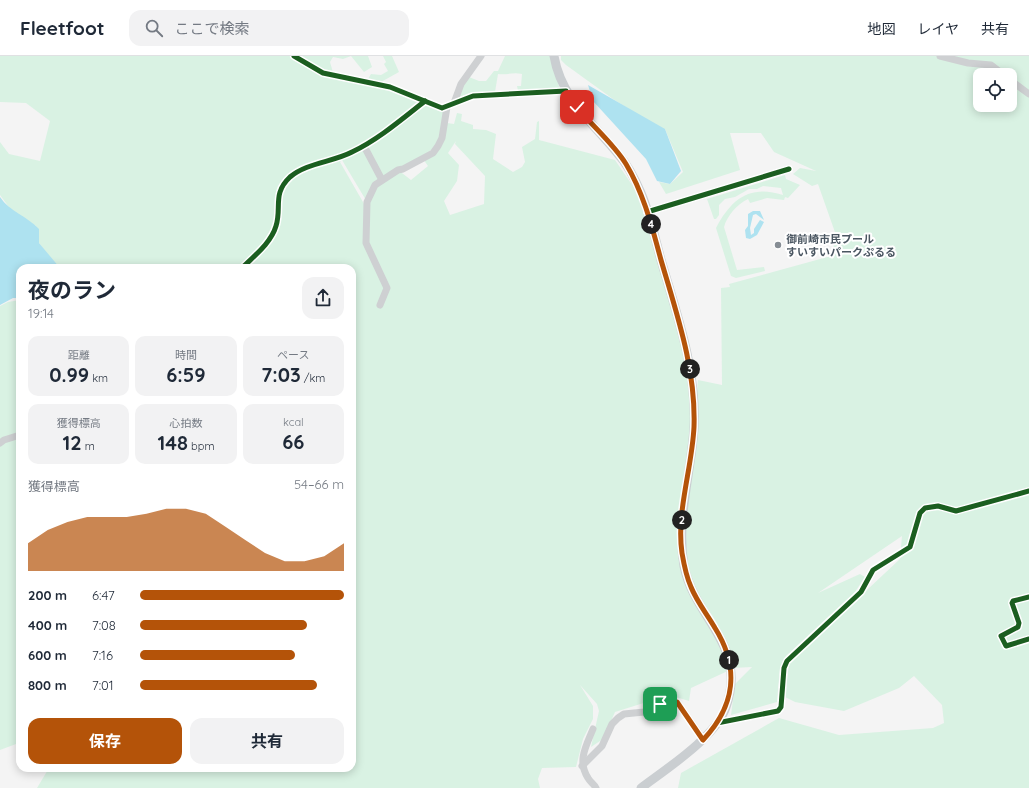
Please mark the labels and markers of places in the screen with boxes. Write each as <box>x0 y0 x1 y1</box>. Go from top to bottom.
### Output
pin <box>560 90 594 124</box>
pin: 4 <box>641 214 661 234</box>
place label: 御前崎市民プール すいすいパークぷるる <box>786 232 896 259</box>
marker: 御前崎市民プール すいすいパークぷるる <box>773 240 783 250</box>
pin: 3 <box>680 359 700 379</box>
pin: 2 <box>672 510 692 530</box>
pin: 1 <box>719 650 739 670</box>
pin <box>643 687 677 721</box>

